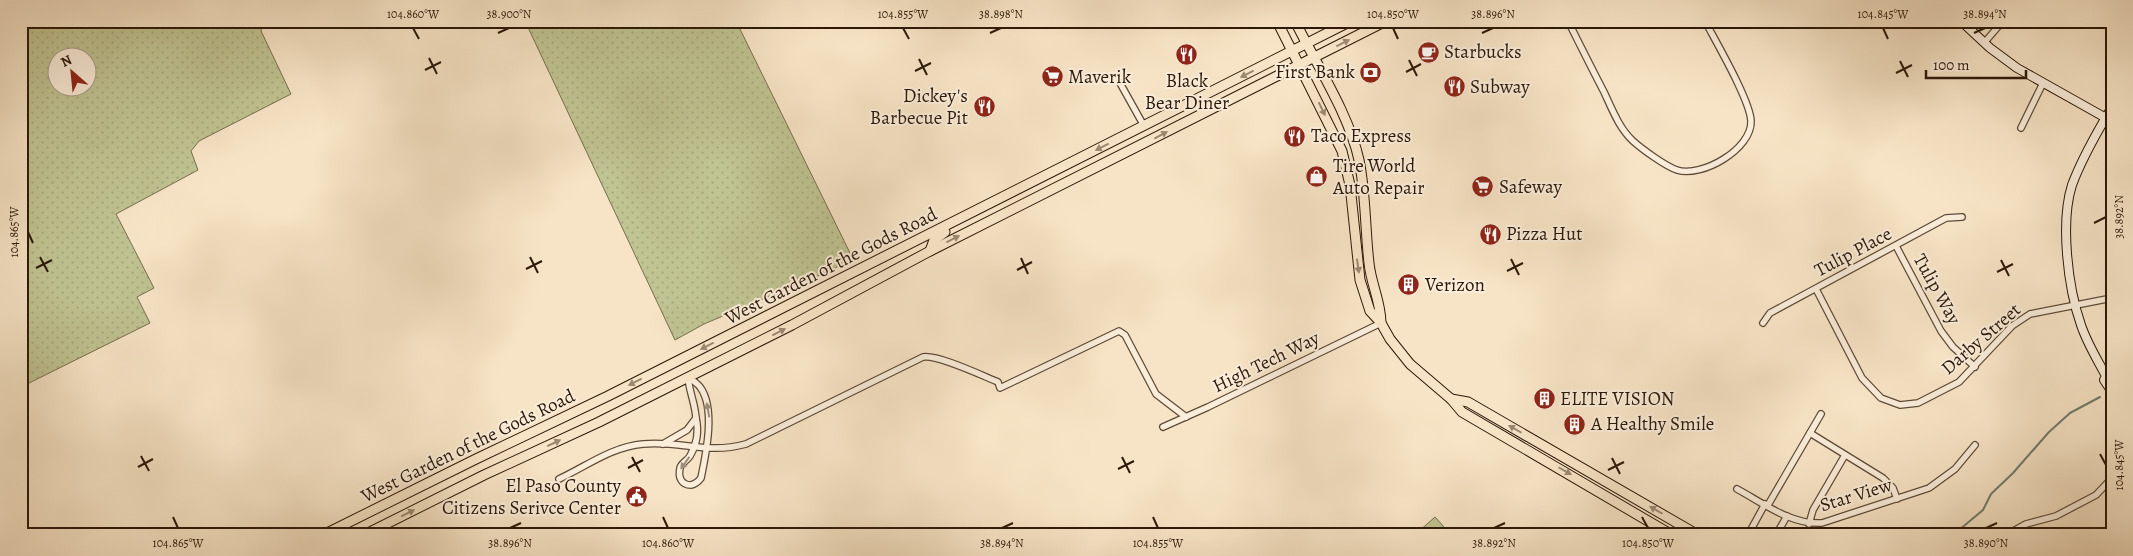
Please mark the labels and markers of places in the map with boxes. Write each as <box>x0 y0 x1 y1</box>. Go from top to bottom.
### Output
place label: Starbucks <box>1444 39 1522 65</box>
cafe icon: Starbucks <box>1416 40 1440 64</box>
restaurant icon: Black Bear Diner <box>1175 43 1199 67</box>
place label: First Bank <box>1275 59 1356 85</box>
bank icon: First Bank <box>1359 60 1383 84</box>
place label: Maverik <box>1068 64 1132 90</box>
supermarket icon: Maverik <box>1040 65 1064 89</box>
place label: Black Bear Diner <box>1145 68 1229 116</box>
place label: Subway <box>1470 74 1530 100</box>
restaurant icon: Subway <box>1442 75 1466 99</box>
place label: Dickey's Barbecue Pit <box>870 83 968 131</box>
restaurant icon: Dickey's Barbecue Pit <box>972 95 996 119</box>
place label: Taco Express <box>1311 123 1411 149</box>
restaurant icon: Taco Express <box>1283 124 1307 148</box>
place label: Tire World Auto Repair <box>1332 153 1425 201</box>
shop icon: Tire World Auto Repair <box>1305 165 1329 189</box>
place label: Safeway <box>1499 174 1563 200</box>
supermarket icon: Safeway <box>1471 175 1495 199</box>
place label: Pizza Hut <box>1506 221 1583 247</box>
restaurant icon: Pizza Hut <box>1478 222 1502 246</box>
place label: Verizon <box>1424 272 1485 298</box>
building icon: Verizon <box>1397 273 1421 297</box>
place label: ELITE VISION <box>1560 386 1675 412</box>
building icon: ELITE VISION <box>1532 387 1556 411</box>
place label: A Healthy Smile <box>1590 411 1714 437</box>
building icon: A Healthy Smile <box>1563 412 1587 436</box>
place label: El Paso County Citizens Serivce Center <box>442 473 622 521</box>
public building icon: El Paso County Citizens Serivce Center <box>625 485 649 509</box>

